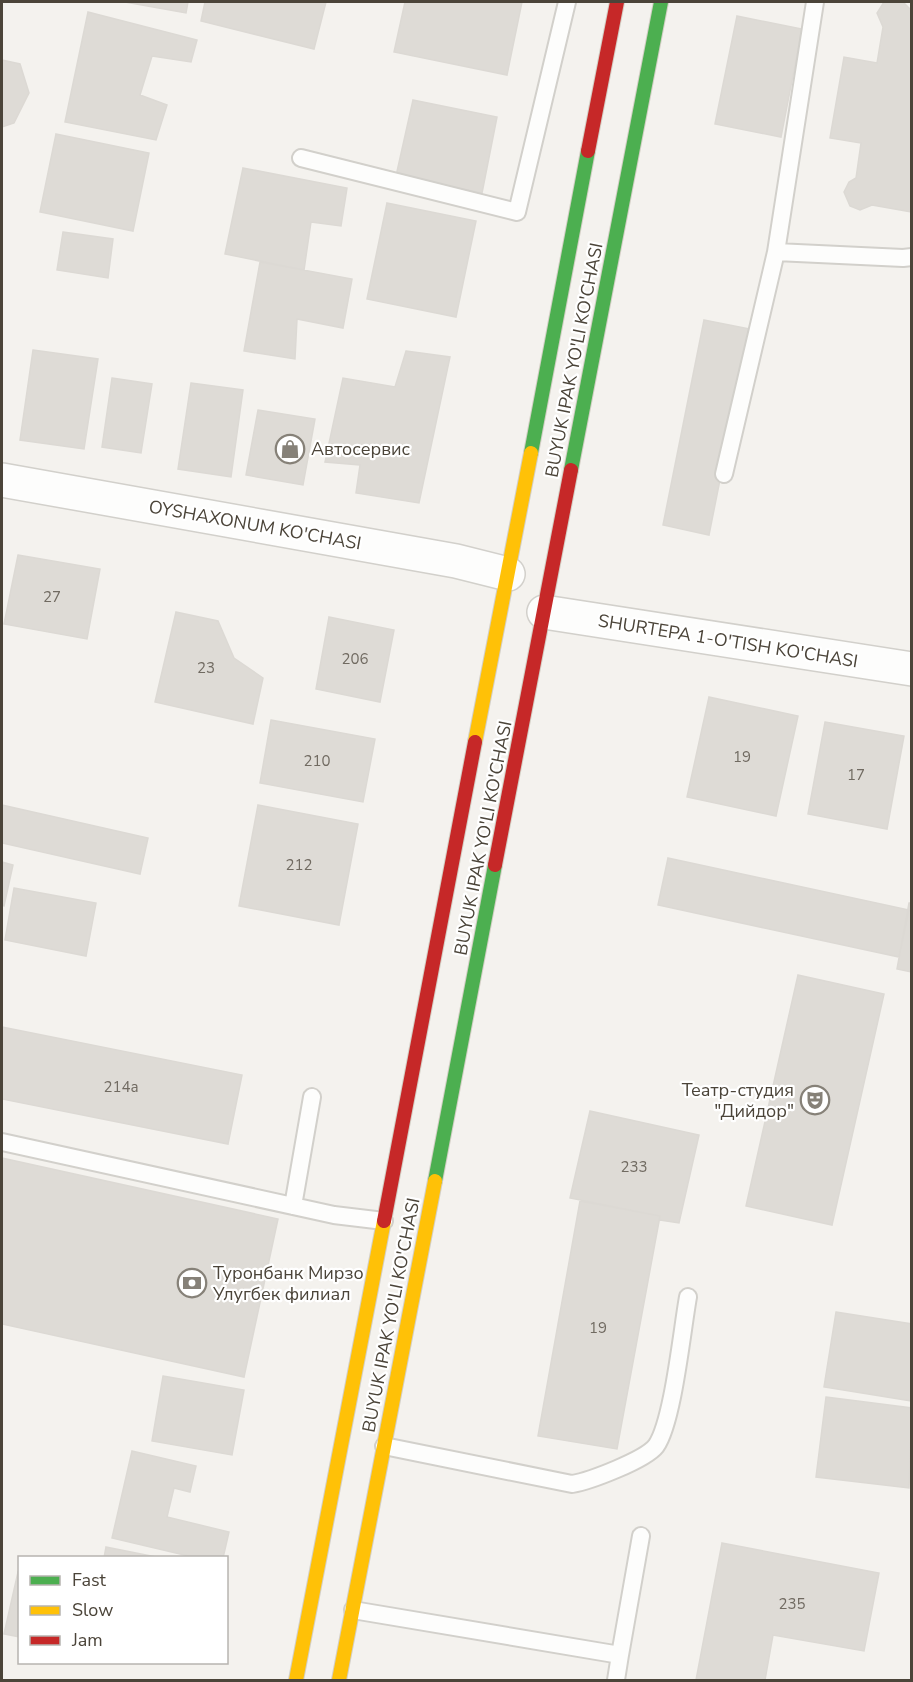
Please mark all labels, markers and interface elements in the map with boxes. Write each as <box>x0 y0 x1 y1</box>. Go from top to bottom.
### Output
street label: BUYUK IPAK YO'LI KO'CHASI <box>539 241 609 479</box>
shop icon: Автосервис <box>274 433 306 465</box>
place label: Автосервис <box>311 437 411 461</box>
street label: OYSHAXONUM KO'CHASI <box>147 494 363 556</box>
house number: 27 <box>43 587 61 607</box>
street label: SHURTEPA 1-O'TISH KO'CHASI <box>596 609 860 673</box>
house number: 206 <box>341 649 369 669</box>
house number: 23 <box>197 658 215 678</box>
street label: BUYUK IPAK YO'LI KO'CHASI <box>448 719 518 957</box>
house number: 19 <box>733 747 751 767</box>
house number: 210 <box>303 751 331 771</box>
house number: 17 <box>847 765 865 785</box>
house number: 212 <box>285 855 313 875</box>
house number: 214а <box>103 1077 139 1097</box>
place label: Театр-студия "Дийдор" <box>682 1078 794 1123</box>
theatre icon: Театр-студия "Дийдор" <box>799 1084 831 1116</box>
house number: 233 <box>620 1157 648 1177</box>
street label: BUYUK IPAK YO'LI KO'CHASI <box>356 1196 426 1434</box>
place label: Туронбанк Мирзо Улугбек филиал <box>212 1261 364 1306</box>
bank icon: Туронбанк Мирзо Улугбек филиал <box>176 1267 208 1299</box>
house number: 19 <box>589 1318 607 1338</box>
legend <box>18 1556 228 1664</box>
text: Fast <box>72 1568 107 1592</box>
house number: 235 <box>778 1594 806 1614</box>
text: Slow <box>72 1598 113 1622</box>
text: Jam <box>71 1628 103 1652</box>

